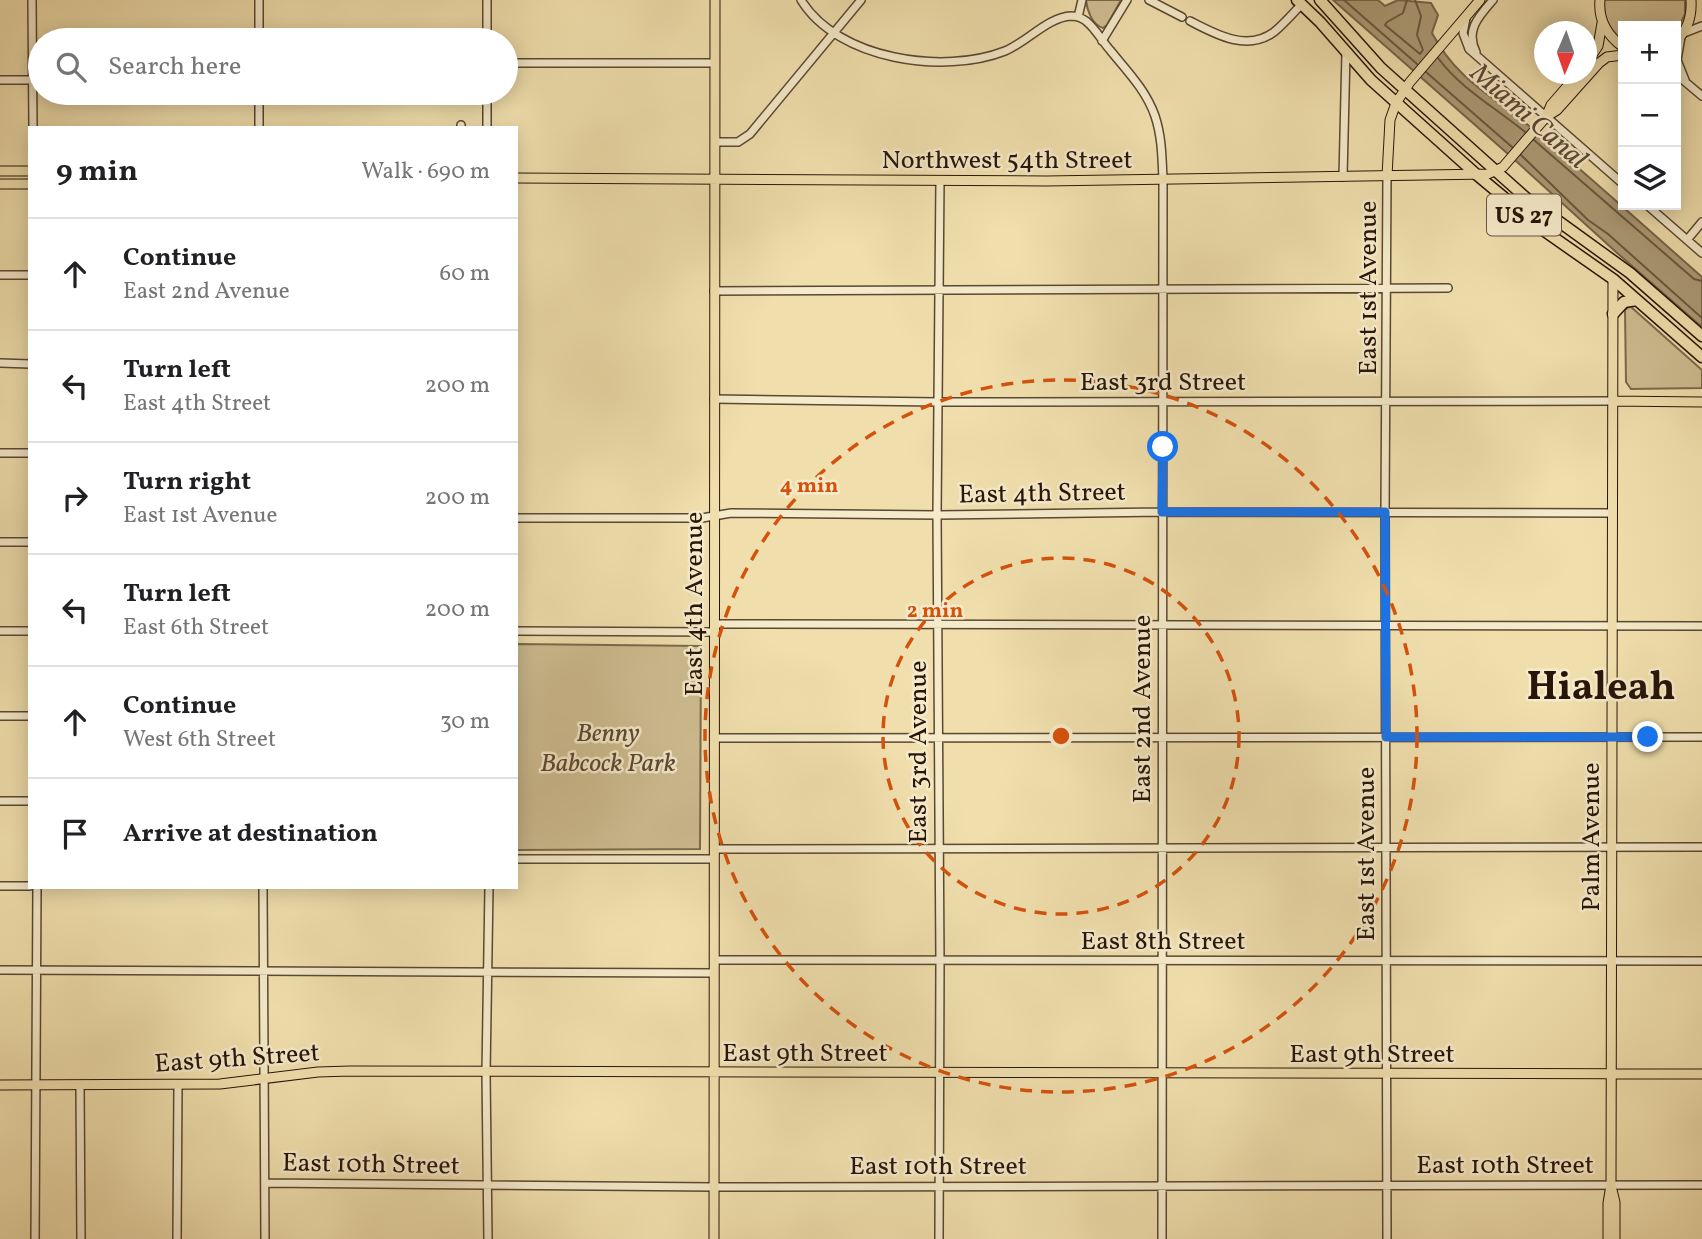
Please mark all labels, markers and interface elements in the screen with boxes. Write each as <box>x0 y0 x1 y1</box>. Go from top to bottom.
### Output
north arrow <box>1534 21 1597 84</box>
map controls <box>1618 21 1681 210</box>
button: + <box>1618 21 1681 84</box>
search box <box>28 28 518 105</box>
icon: search <box>52 48 90 86</box>
text: Search here <box>108 49 241 85</box>
water label: Miami Canal <box>1460 54 1596 179</box>
button: − <box>1618 84 1681 147</box>
street label: Northwest 54th Street <box>881 143 1133 179</box>
button: layers <box>1618 147 1681 210</box>
text: 9 min <box>56 151 138 193</box>
text: Walk · 690 m <box>361 156 490 188</box>
road number: US 27 <box>1487 195 1561 236</box>
street label: East 1st Avenue <box>1351 201 1387 375</box>
text: Continue <box>123 240 236 276</box>
icon: ahead <box>56 255 94 293</box>
text: 60 m <box>440 258 490 290</box>
text: East 2nd Avenue <box>123 276 290 308</box>
text: Turn left <box>123 352 231 388</box>
street label: East 3rd Street <box>1080 365 1246 401</box>
icon: left <box>56 367 94 405</box>
text: 200 m <box>425 370 490 402</box>
text: East 4th Street <box>123 388 271 420</box>
route start <box>1147 431 1178 462</box>
text: Turn right <box>123 464 251 500</box>
text: 4 min <box>780 472 838 501</box>
street label: East 4th Street <box>958 475 1126 513</box>
icon: right <box>56 479 94 517</box>
text: 200 m <box>425 482 490 514</box>
text: East 1st Avenue <box>123 500 277 532</box>
street label: East 4th Avenue <box>677 512 713 696</box>
text: Turn left <box>123 576 231 612</box>
icon: left <box>56 591 94 629</box>
text: 200 m <box>425 594 490 626</box>
text: 2 min <box>907 597 963 626</box>
text: East 6th Street <box>123 612 269 644</box>
street label: East 2nd Avenue <box>1125 615 1161 803</box>
street label: East 3rd Avenue <box>901 660 937 844</box>
district label: Hialeah <box>1526 661 1676 717</box>
text: Continue <box>123 688 236 724</box>
icon: ahead <box>56 703 94 741</box>
text: 30 m <box>440 706 490 738</box>
park label: Benny Babcock Park <box>540 716 676 782</box>
route end <box>1632 721 1663 752</box>
text: West 6th Street <box>123 724 276 756</box>
centre of rings <box>1049 724 1073 748</box>
street label: Palm Avenue <box>1574 762 1610 912</box>
street label: East 1st Avenue <box>1349 767 1385 941</box>
icon: arrive <box>56 815 94 853</box>
text: Arrive at destination <box>123 816 378 852</box>
street label: East 8th Street <box>1080 924 1246 960</box>
street label: East 9th Street <box>153 1035 321 1083</box>
street label: East 9th Street <box>722 1036 888 1072</box>
street label: East 9th Street <box>1289 1037 1455 1073</box>
street label: East 10th Street <box>282 1145 460 1185</box>
street label: East 10th Street <box>1416 1148 1594 1184</box>
street label: East 10th Street <box>849 1149 1027 1185</box>

